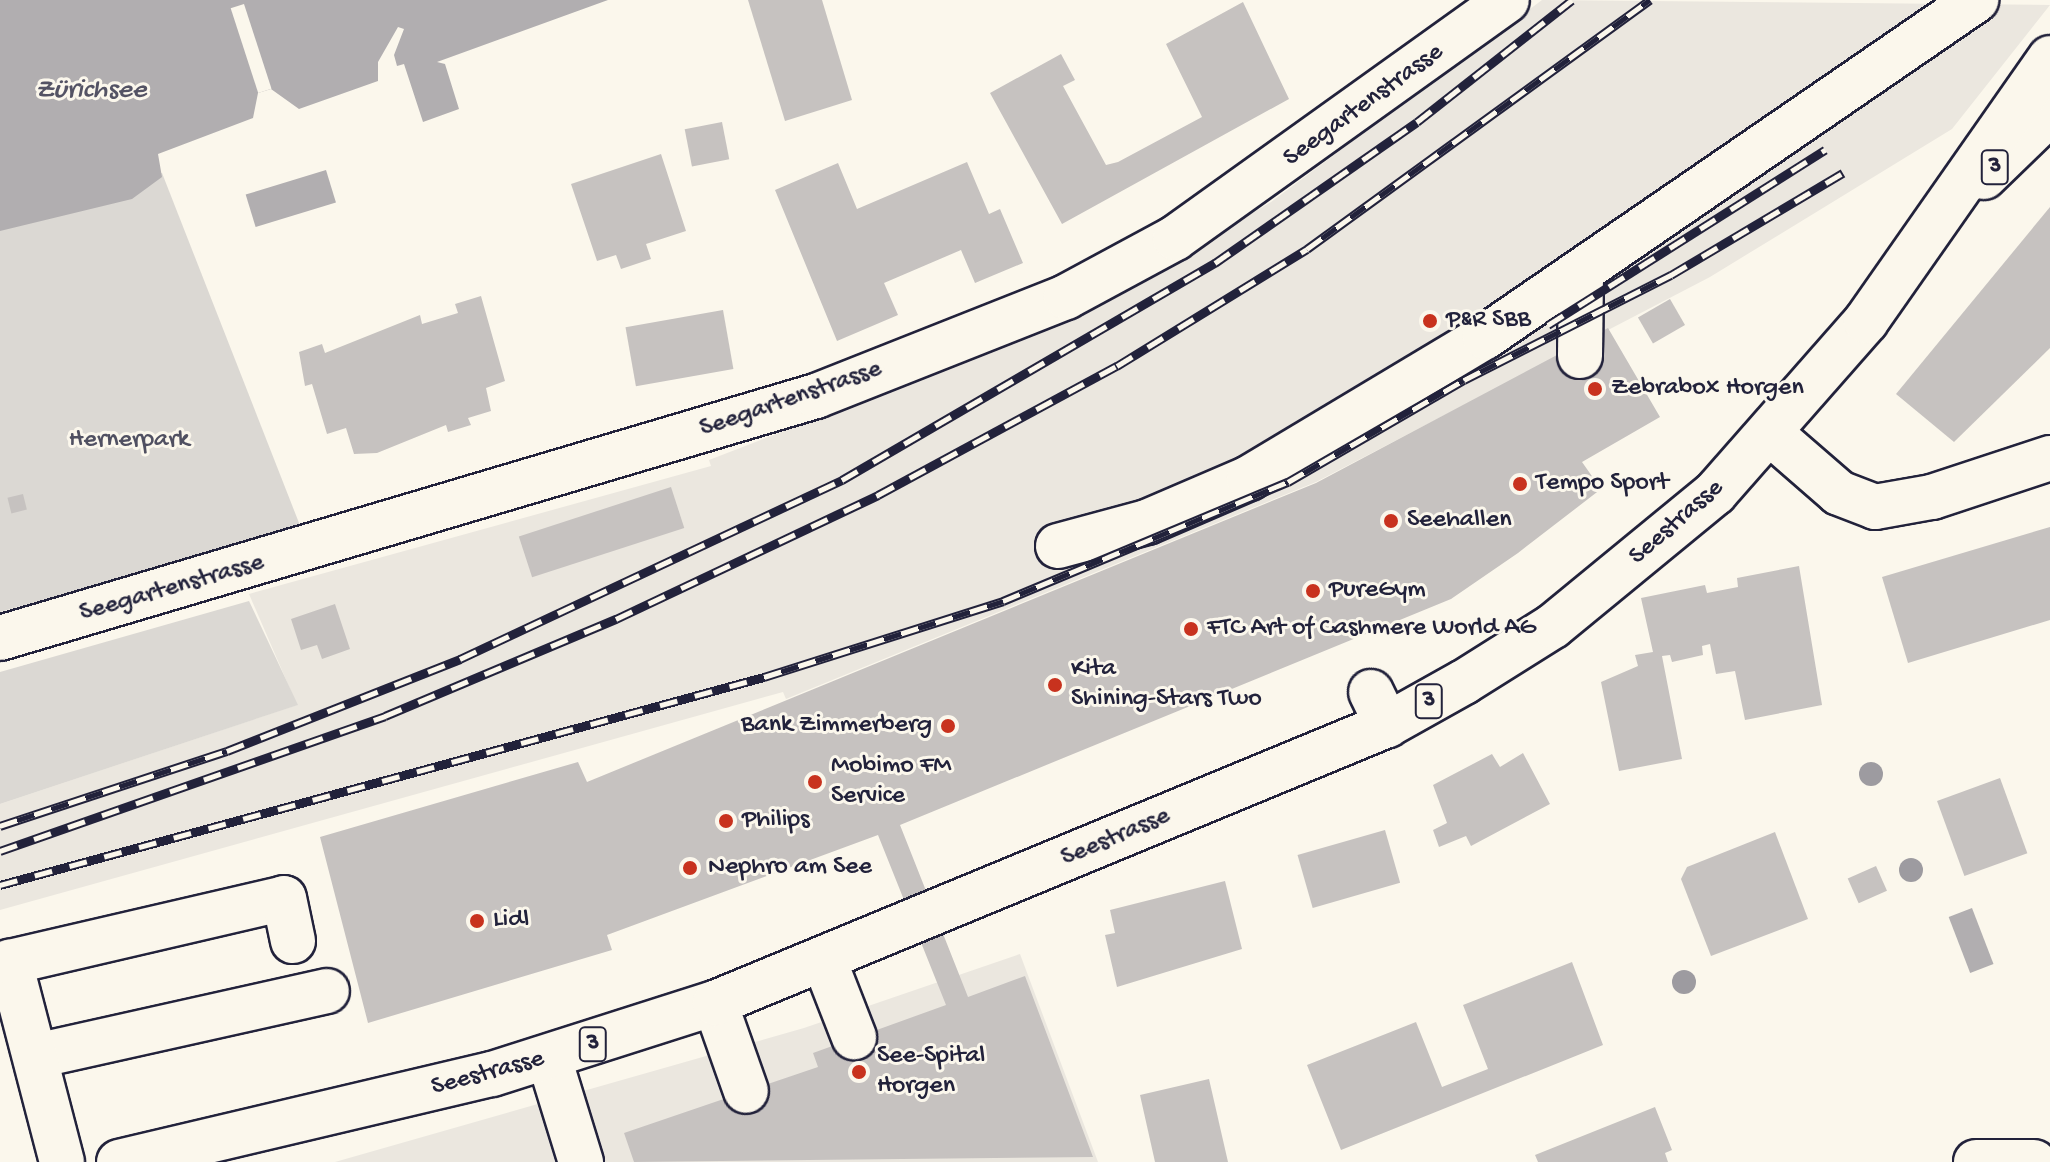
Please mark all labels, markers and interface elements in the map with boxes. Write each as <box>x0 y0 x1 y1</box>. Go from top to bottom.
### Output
street label: Seegartenstrasse <box>1278 38 1450 174</box>
water label: Zürichsee <box>35 74 147 108</box>
road number: 3 <box>1979 147 2011 187</box>
place label: P&R SBB <box>1446 305 1531 337</box>
marker: P&R SBB <box>1421 312 1439 330</box>
street label: Seegartenstrasse <box>696 354 886 446</box>
place label: Zebrabox Horgen <box>1611 373 1804 405</box>
marker: Zebrabox Horgen <box>1586 380 1604 398</box>
park label: Hernerpark <box>69 425 189 457</box>
place label: Tempo Sport <box>1536 468 1669 500</box>
street label: Seestrasse <box>1623 473 1731 573</box>
marker: Tempo Sport <box>1511 475 1529 493</box>
place label: Seehallen <box>1407 505 1512 537</box>
marker: Seehallen <box>1382 512 1400 530</box>
street label: Seegartenstrasse <box>76 548 268 630</box>
place label: PureGym <box>1329 575 1426 607</box>
marker: PureGym <box>1304 582 1322 600</box>
place label: FTC Art of Cashmere World AG <box>1207 613 1536 645</box>
marker: FTC Art of Cashmere World AG <box>1182 620 1200 638</box>
place label: Kita Shining-Stars Two <box>1071 654 1262 716</box>
marker: Kita Shining-Stars Two <box>1046 676 1064 694</box>
road number: 3 <box>1413 681 1445 721</box>
place label: Bank Zimmerberg <box>741 710 932 742</box>
marker: Bank Zimmerberg <box>939 717 957 735</box>
place label: Mobimo FM Service <box>831 751 951 812</box>
marker: Mobimo FM Service <box>806 773 824 791</box>
street label: Seestrasse <box>1057 801 1175 875</box>
place label: Philips <box>742 805 810 837</box>
marker: Philips <box>717 812 735 830</box>
place label: Nephro am See <box>708 852 872 884</box>
marker: Nephro am See <box>679 857 701 879</box>
place label: Lidl <box>493 905 529 937</box>
marker: Lidl <box>468 912 486 930</box>
road number: 3 <box>577 1024 609 1064</box>
place label: See-Spital Horgen <box>877 1041 985 1102</box>
street label: Seestrasse <box>428 1044 548 1104</box>
marker: See-Spital Horgen <box>848 1061 870 1083</box>

